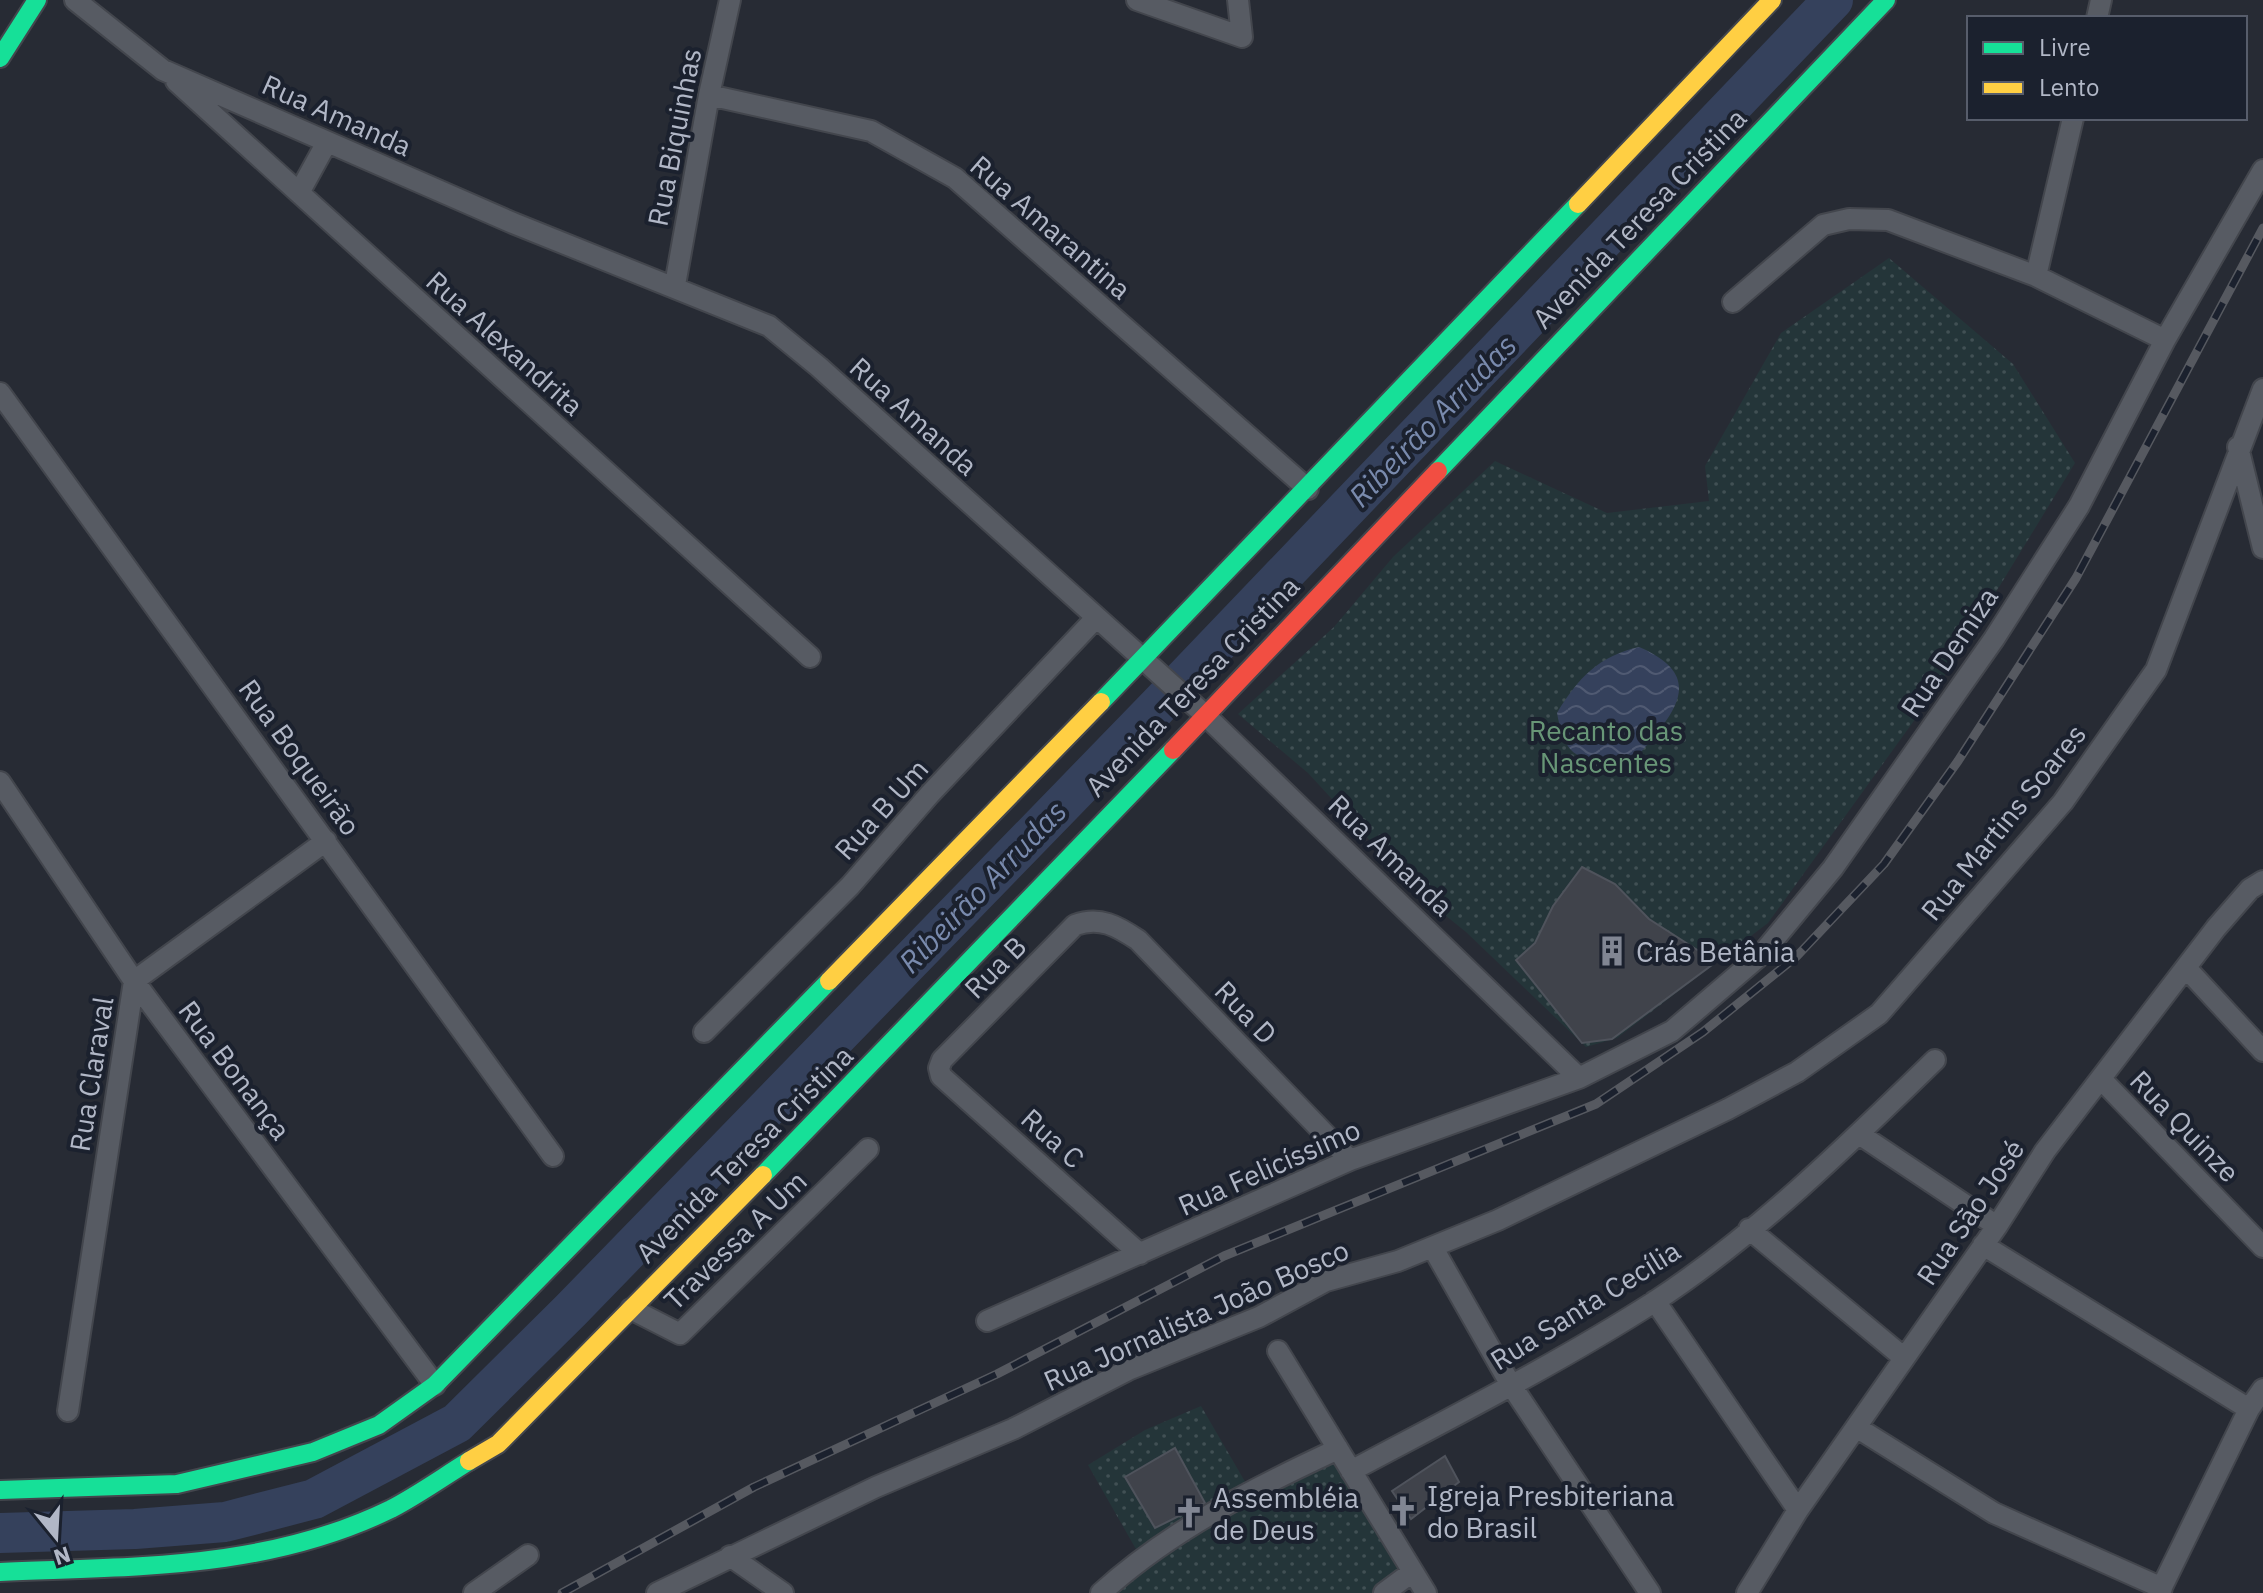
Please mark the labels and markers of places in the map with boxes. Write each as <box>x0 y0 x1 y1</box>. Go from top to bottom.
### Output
place label: Crás Betânia <box>1636 933 1795 970</box>
building icon: Crás Betânia <box>1595 934 1629 968</box>
place label: Igreja Presbiteriana do Brasil <box>1427 1477 1674 1546</box>
place label: Assembléia de Deus <box>1213 1479 1359 1548</box>
church icon: Igreja Presbiteriana do Brasil <box>1386 1494 1420 1528</box>
church icon: Assembléia de Deus <box>1172 1496 1206 1530</box>

